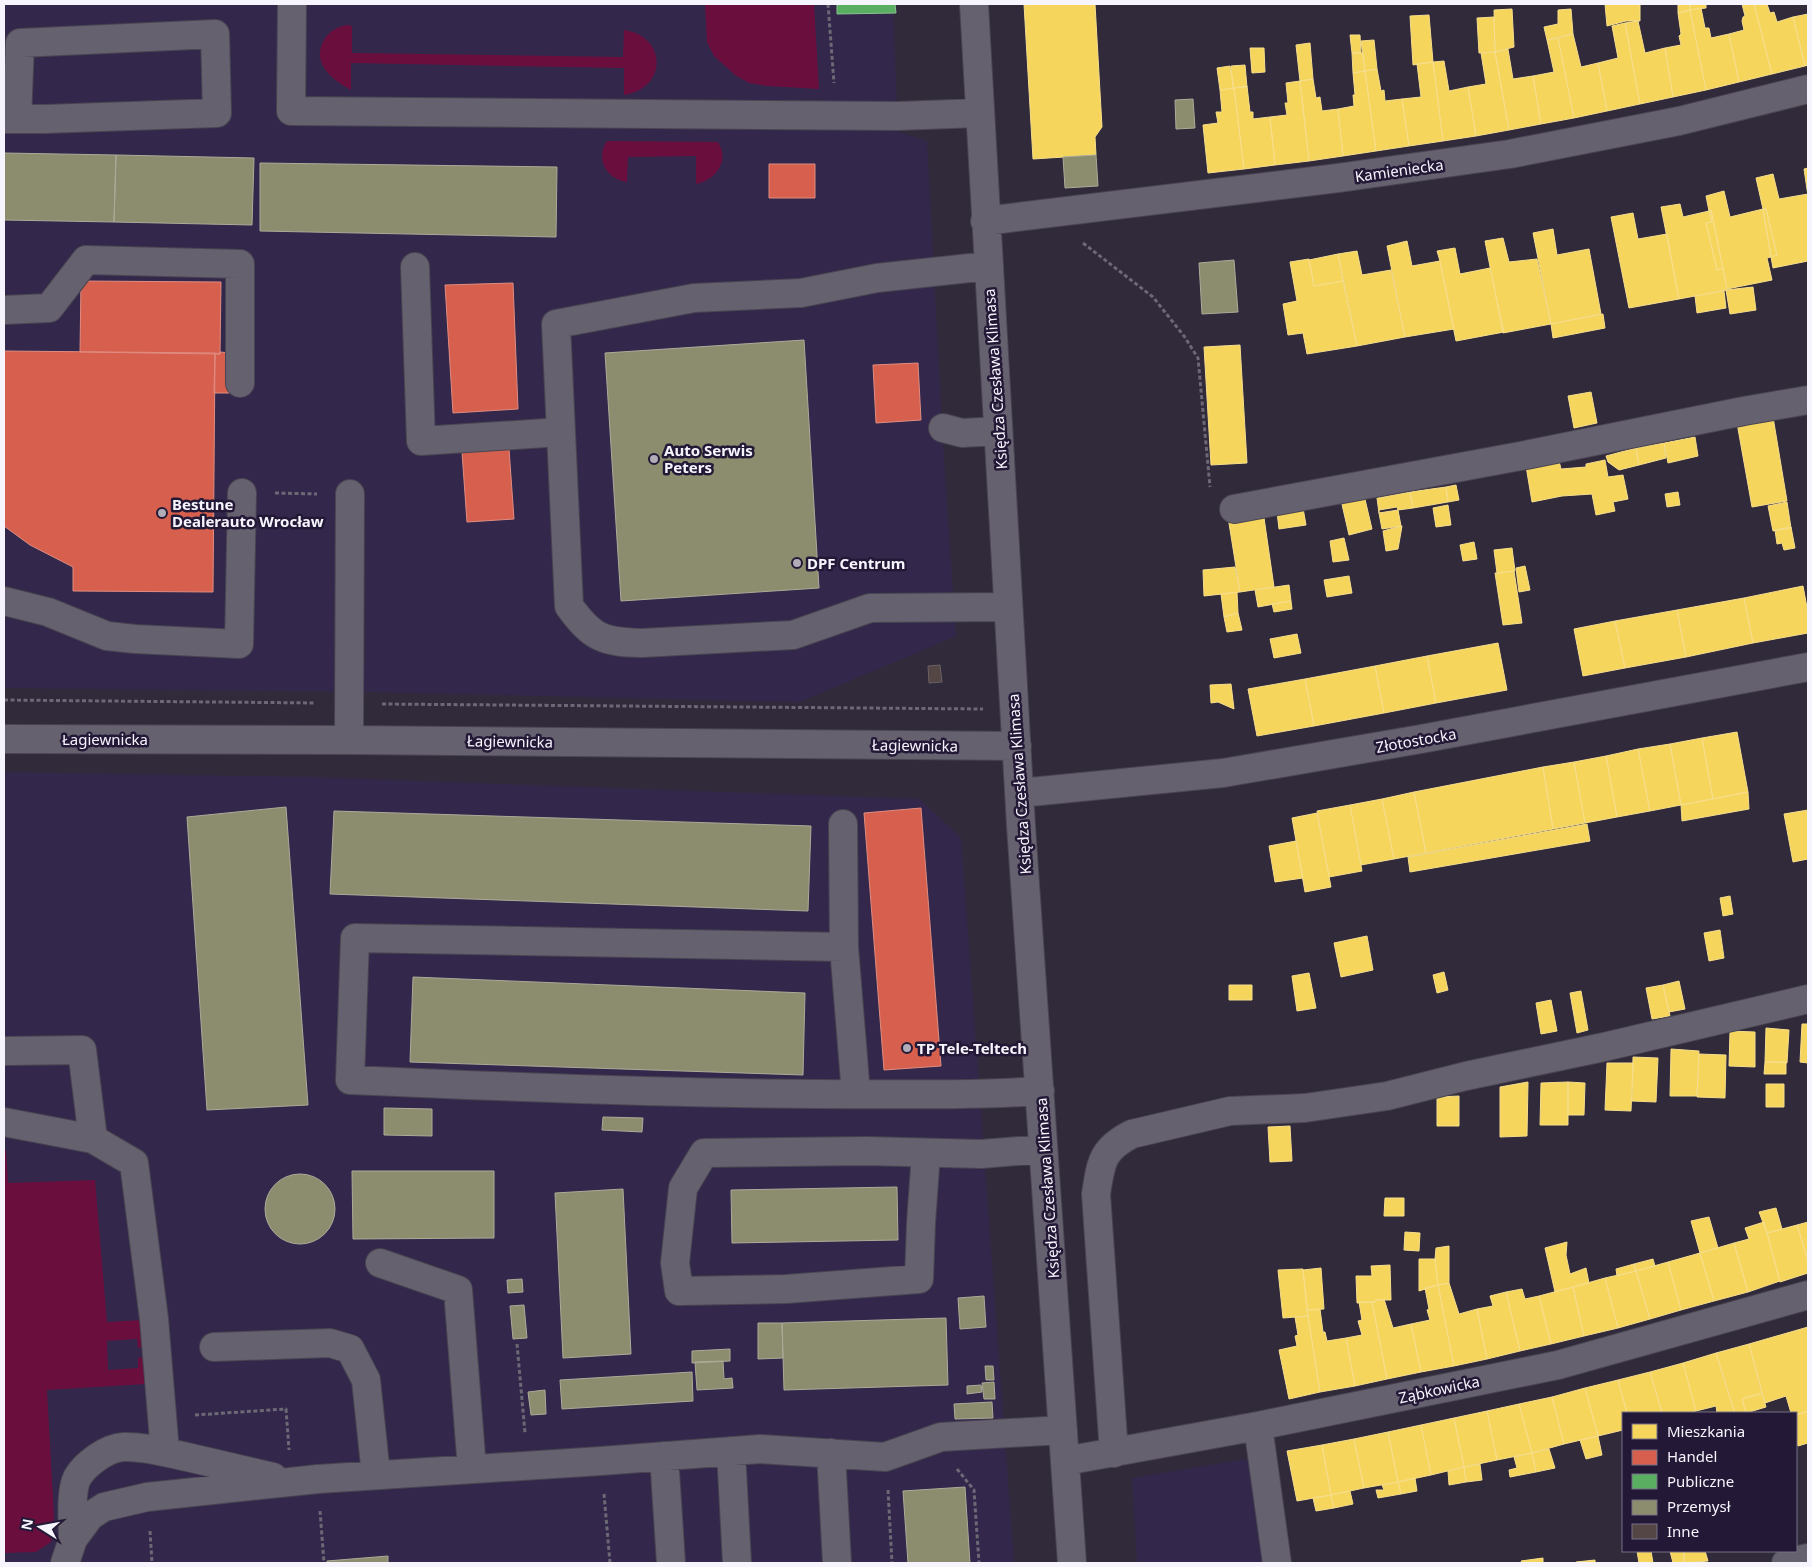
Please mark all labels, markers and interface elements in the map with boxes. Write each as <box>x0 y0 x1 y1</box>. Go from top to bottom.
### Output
street label: Kamieniecka <box>1353 154 1445 186</box>
street label: Księdza Czesława Klimasa <box>979 288 1011 470</box>
place label: Auto Serwis Peters <box>664 440 753 477</box>
marker: Auto Serwis Peters <box>648 453 660 465</box>
place label: Bestune Dealerauto Wrocław <box>172 494 324 531</box>
marker: Bestune Dealerauto Wrocław <box>156 507 168 519</box>
place label: DPF Centrum <box>807 553 905 573</box>
marker: DPF Centrum <box>791 557 803 569</box>
street label: Księdza Czesława Klimasa <box>1003 693 1035 875</box>
street label: Złotostocka <box>1374 723 1458 757</box>
street label: Łagiewnicka <box>62 729 148 749</box>
street label: Łagiewnicka <box>467 730 553 752</box>
street label: Łagiewnicka <box>872 734 958 756</box>
place label: TP Tele-Teltech <box>917 1038 1027 1058</box>
marker: TP Tele-Teltech <box>901 1042 913 1054</box>
street label: Księdza Czesława Klimasa <box>1031 1097 1063 1279</box>
street label: Ząbkowicka <box>1397 1371 1481 1407</box>
legend <box>1622 1412 1797 1552</box>
text: Mieszkania <box>1667 1421 1745 1441</box>
text: Handel <box>1667 1446 1717 1466</box>
text: Publiczne <box>1667 1471 1734 1491</box>
text: Przemysł <box>1667 1496 1731 1516</box>
north arrow <box>15 1502 65 1552</box>
text: N <box>16 1517 37 1532</box>
text: Inne <box>1667 1521 1699 1541</box>

